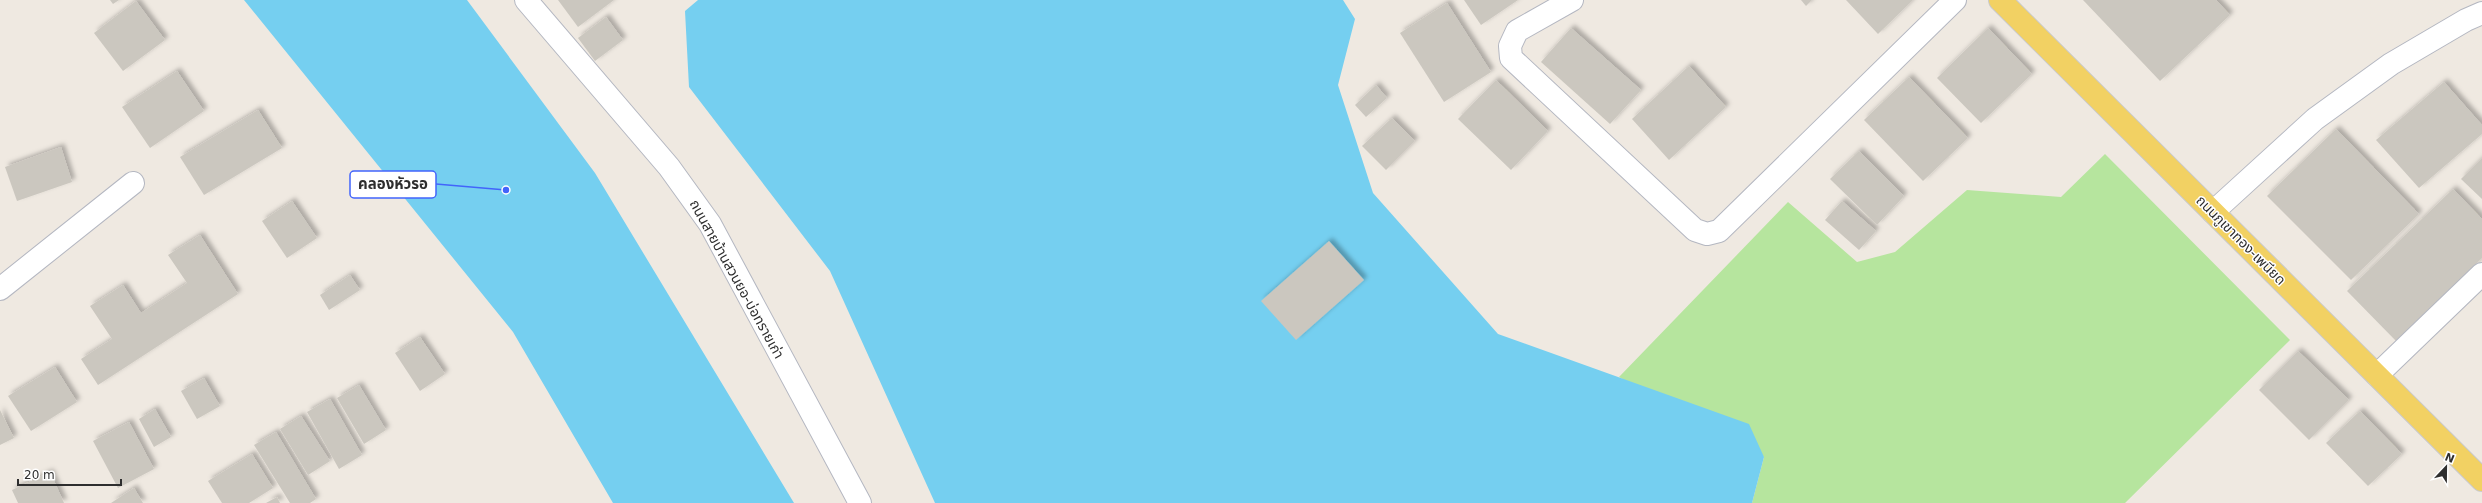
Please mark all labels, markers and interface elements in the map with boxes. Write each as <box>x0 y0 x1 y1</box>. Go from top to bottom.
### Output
callout: คลองหัวรอ <box>350 171 436 198</box>
text: คลองหัวรอ <box>358 175 428 193</box>
street label: ถนนภูเขาทอง-เพนียด <box>2192 192 2289 289</box>
street label: ถนนสายบ้านสวนยอ-บ่อทรายเก่า <box>687 197 787 361</box>
north arrow <box>2426 447 2466 487</box>
text: N <box>2443 450 2456 466</box>
scale bar <box>18 461 121 487</box>
text: 20 m <box>24 468 55 482</box>

